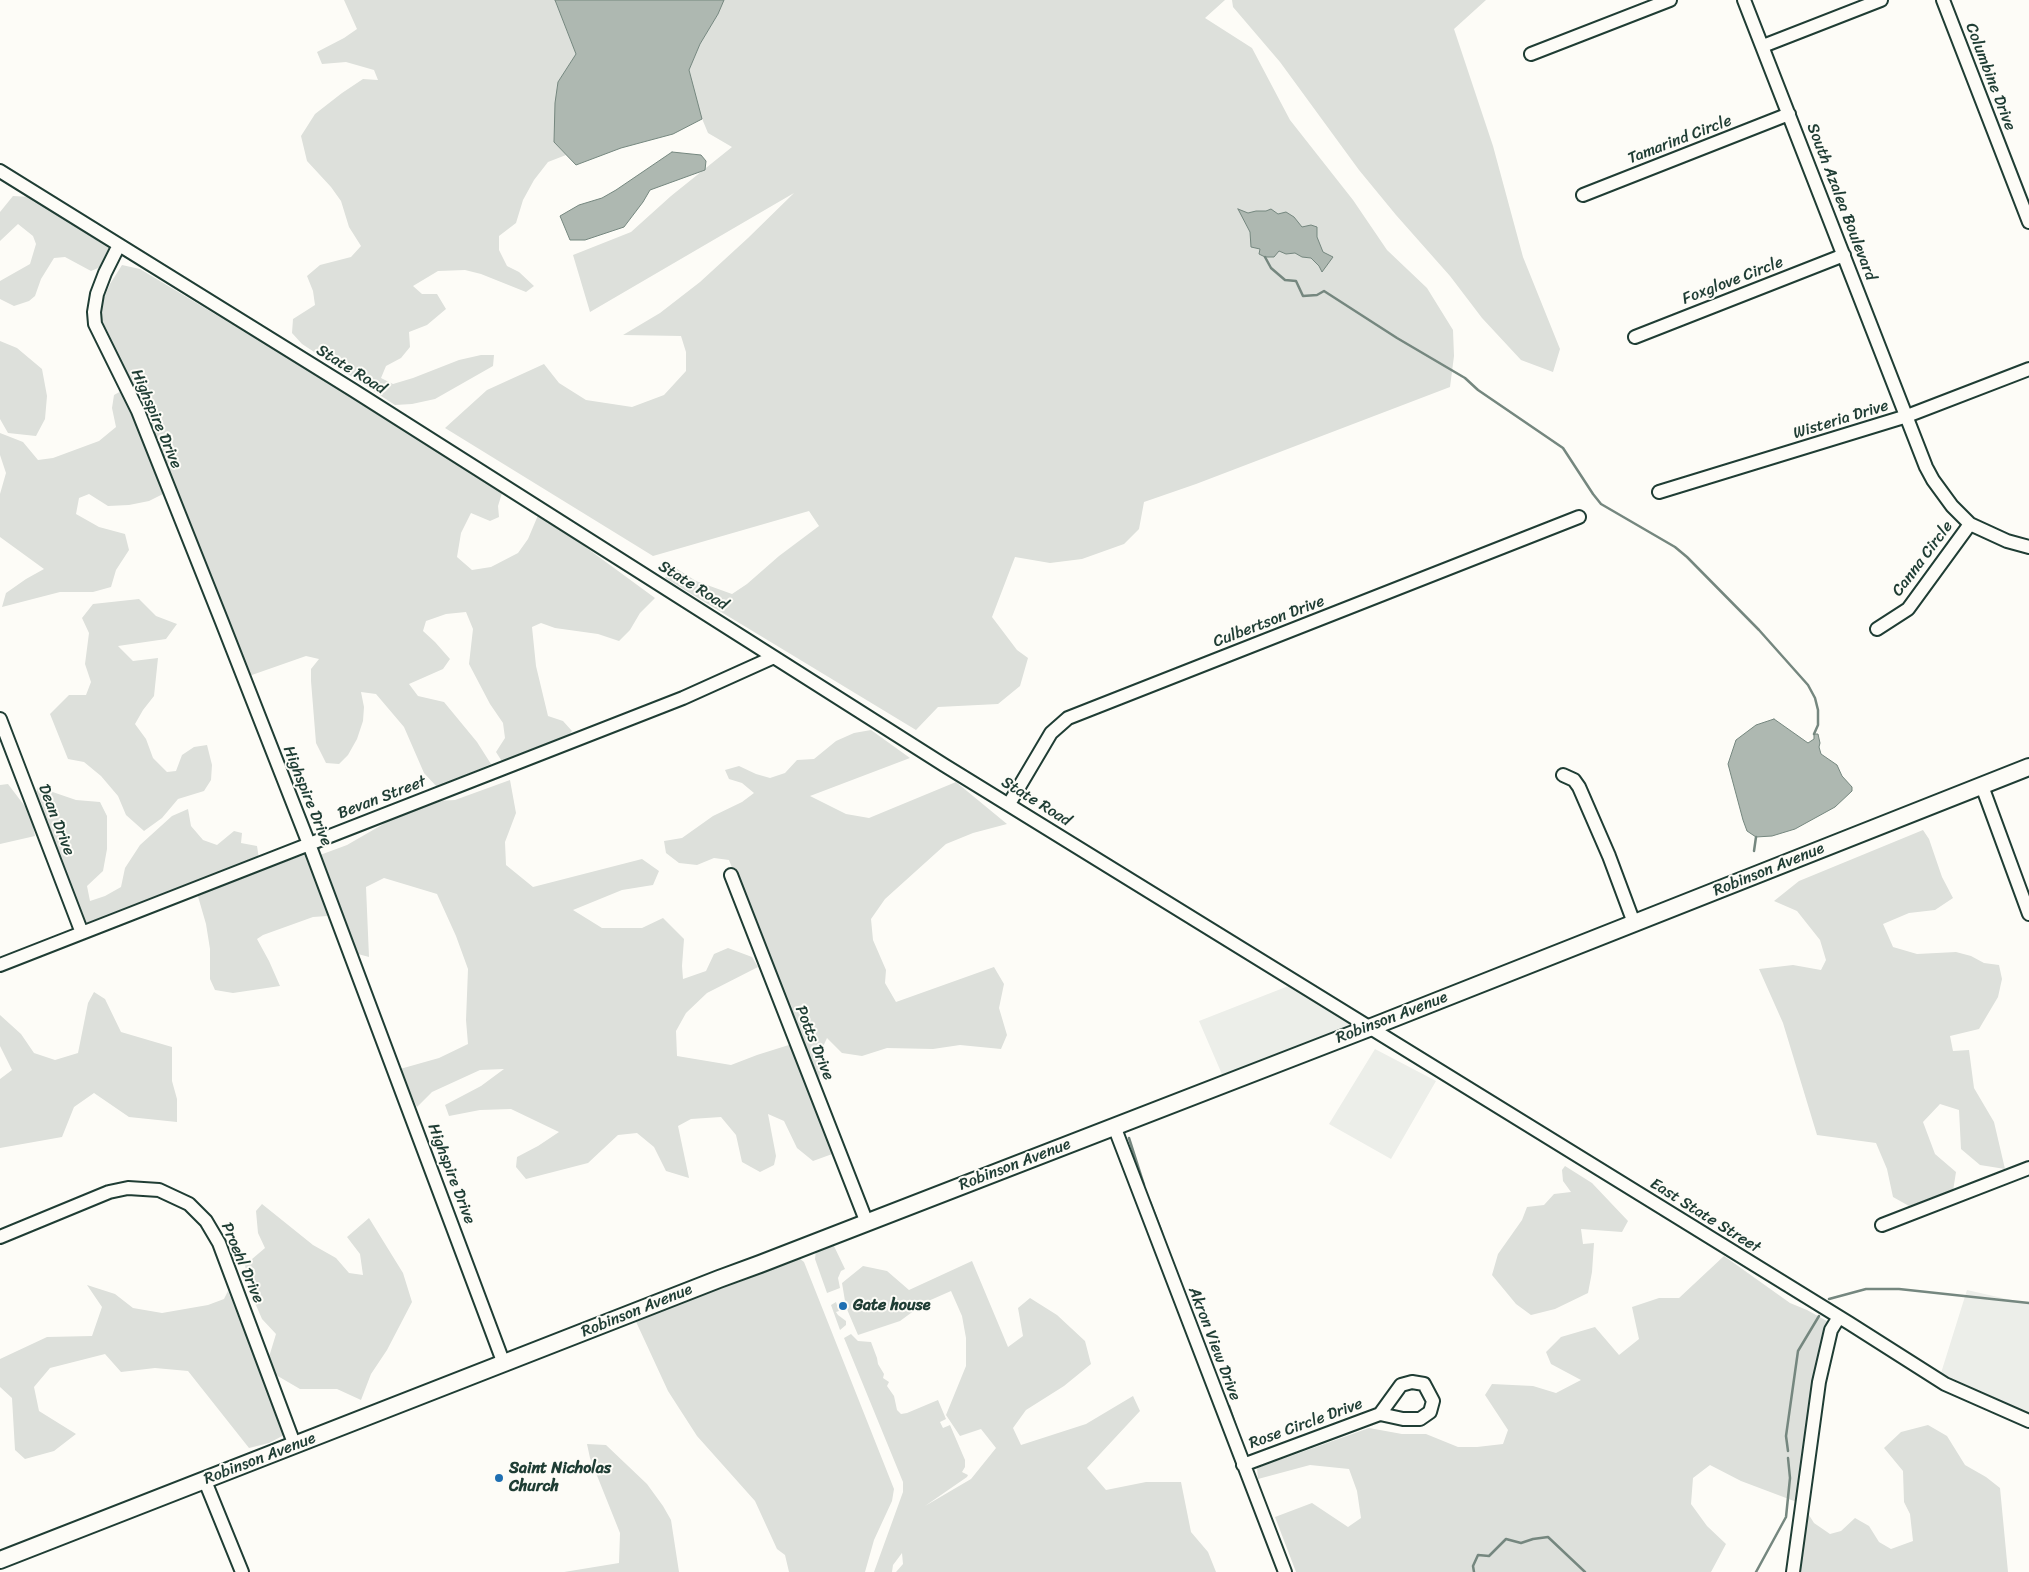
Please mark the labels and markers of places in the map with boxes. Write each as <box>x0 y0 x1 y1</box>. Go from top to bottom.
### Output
place label: Gate house <box>853 1296 931 1316</box>
marker: Gate house <box>837 1300 849 1312</box>
place label: Saint Nicholas Church <box>509 1459 611 1497</box>
marker: Saint Nicholas Church <box>493 1472 505 1484</box>

